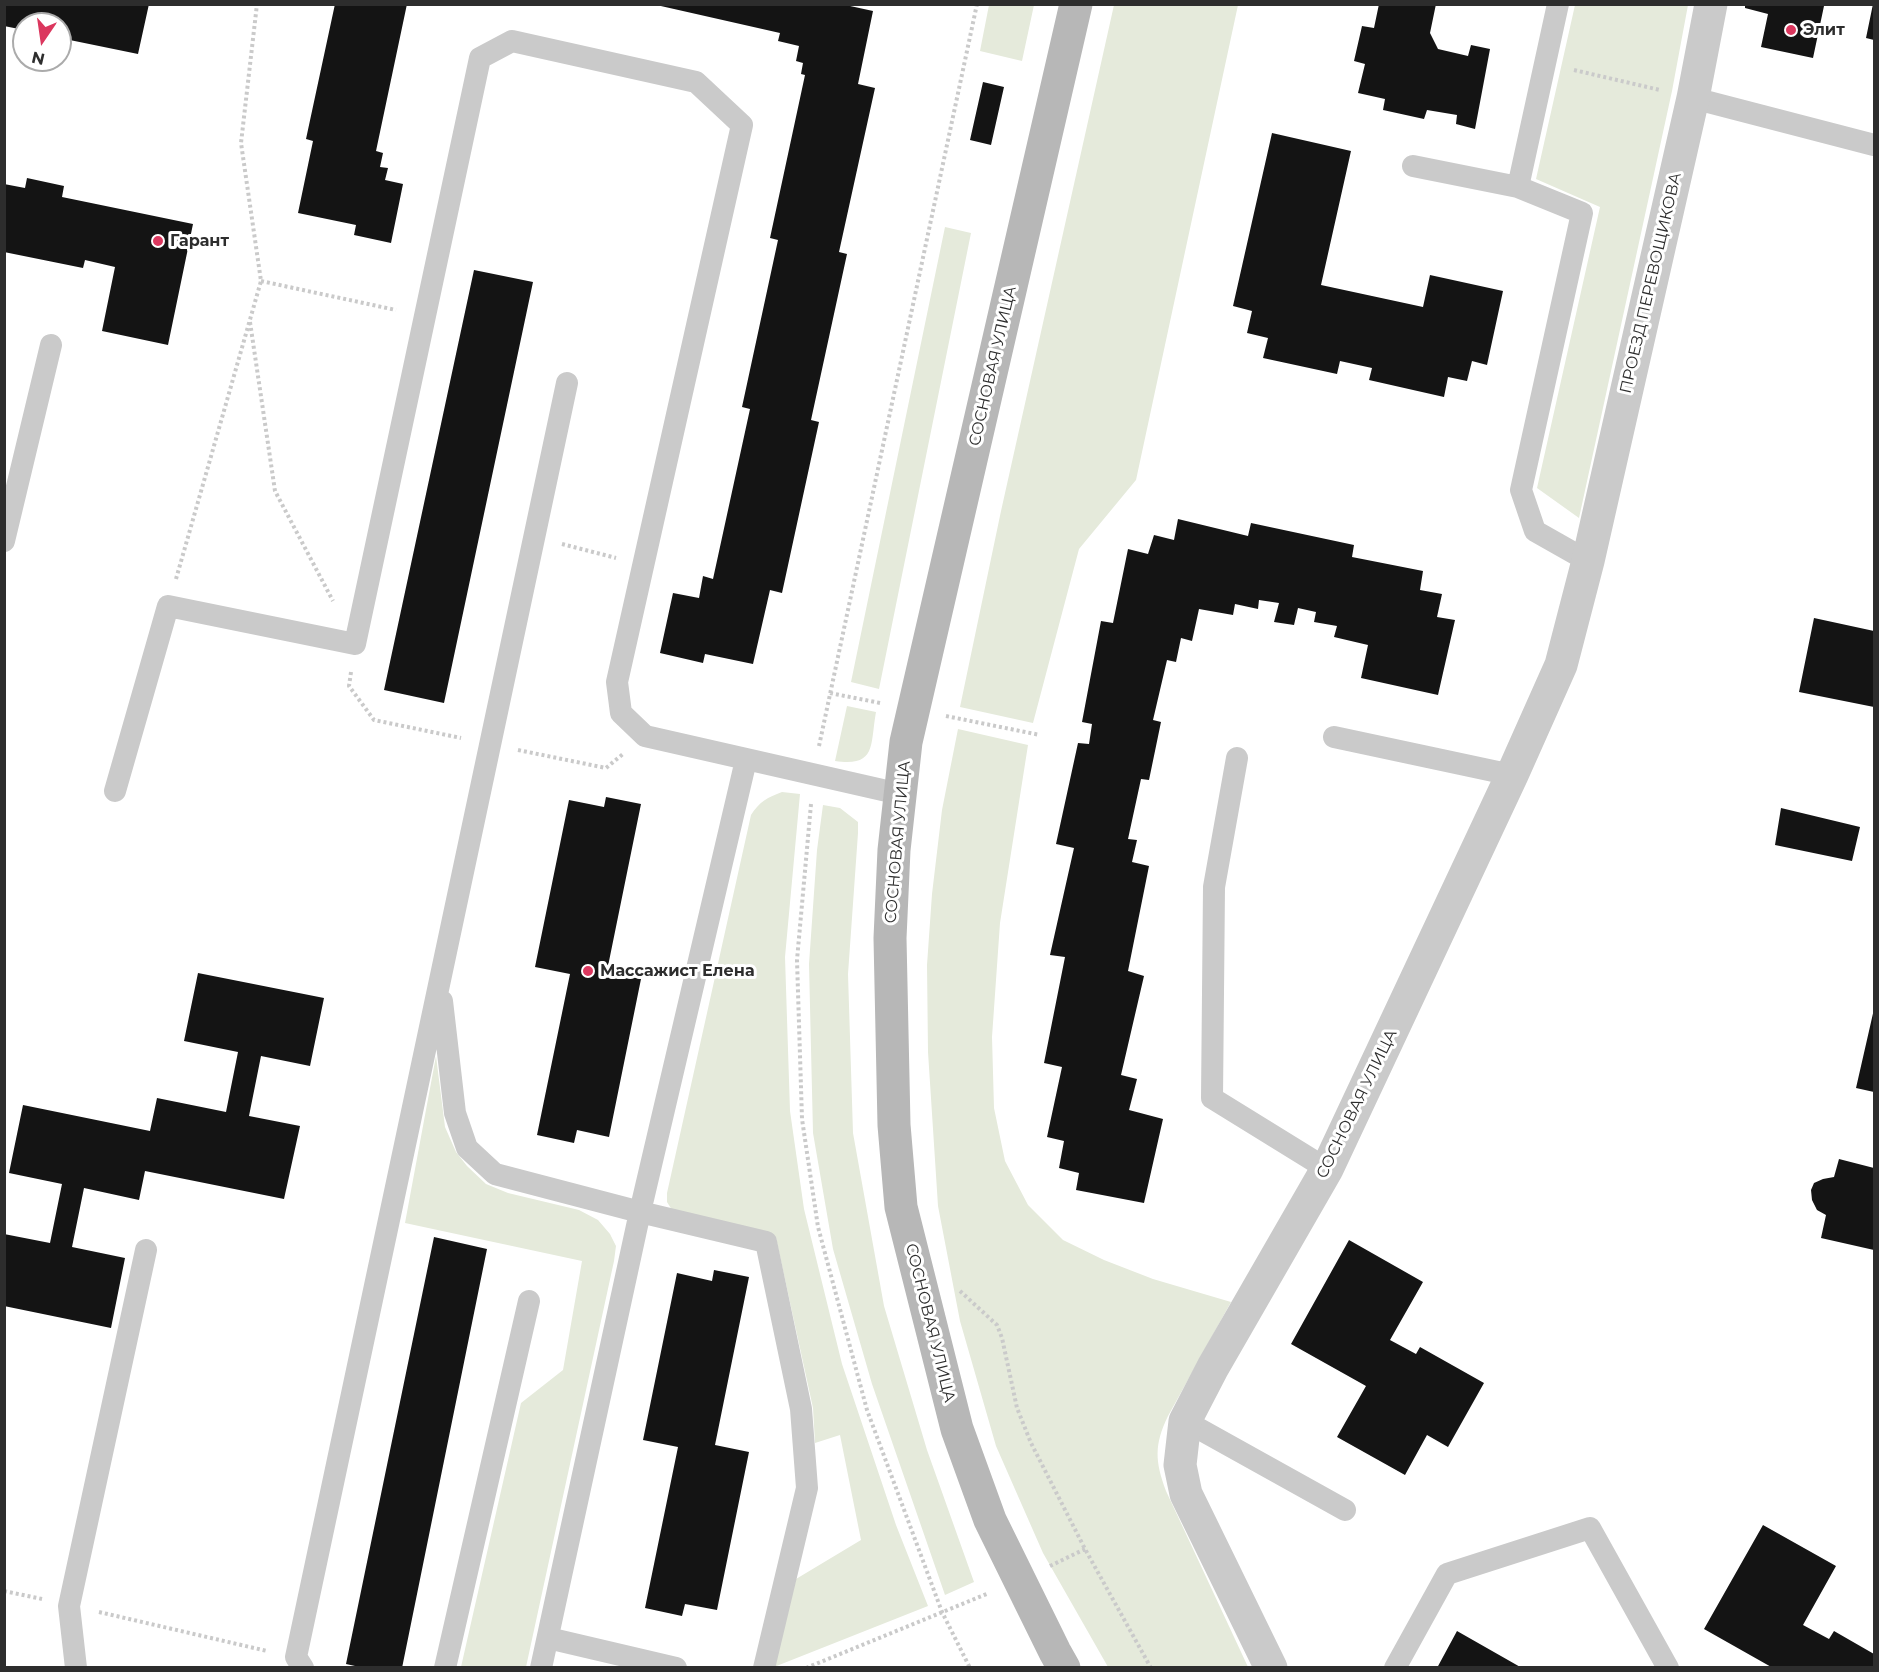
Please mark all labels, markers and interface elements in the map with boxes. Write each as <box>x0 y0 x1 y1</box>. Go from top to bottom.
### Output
north arrow <box>12 12 72 72</box>
place label: Элит <box>1803 20 1845 40</box>
marker: Элит <box>1784 23 1798 37</box>
text: N <box>30 47 47 69</box>
street label: ПРОЕЗД ПЕРЕВОЩИКОВА <box>1616 171 1686 395</box>
place label: Гарант <box>170 231 229 251</box>
marker: Гарант <box>151 234 165 248</box>
street label: СОСНОВАЯ УЛИЦА <box>965 284 1021 448</box>
street label: СОСНОВАЯ УЛИЦА <box>881 760 915 924</box>
place label: Массажист Елена <box>600 961 755 981</box>
marker: Массажист Елена <box>581 964 595 978</box>
street label: СОСНОВАЯ УЛИЦА <box>1313 1026 1401 1182</box>
street label: СОСНОВАЯ УЛИЦА <box>901 1241 959 1405</box>

